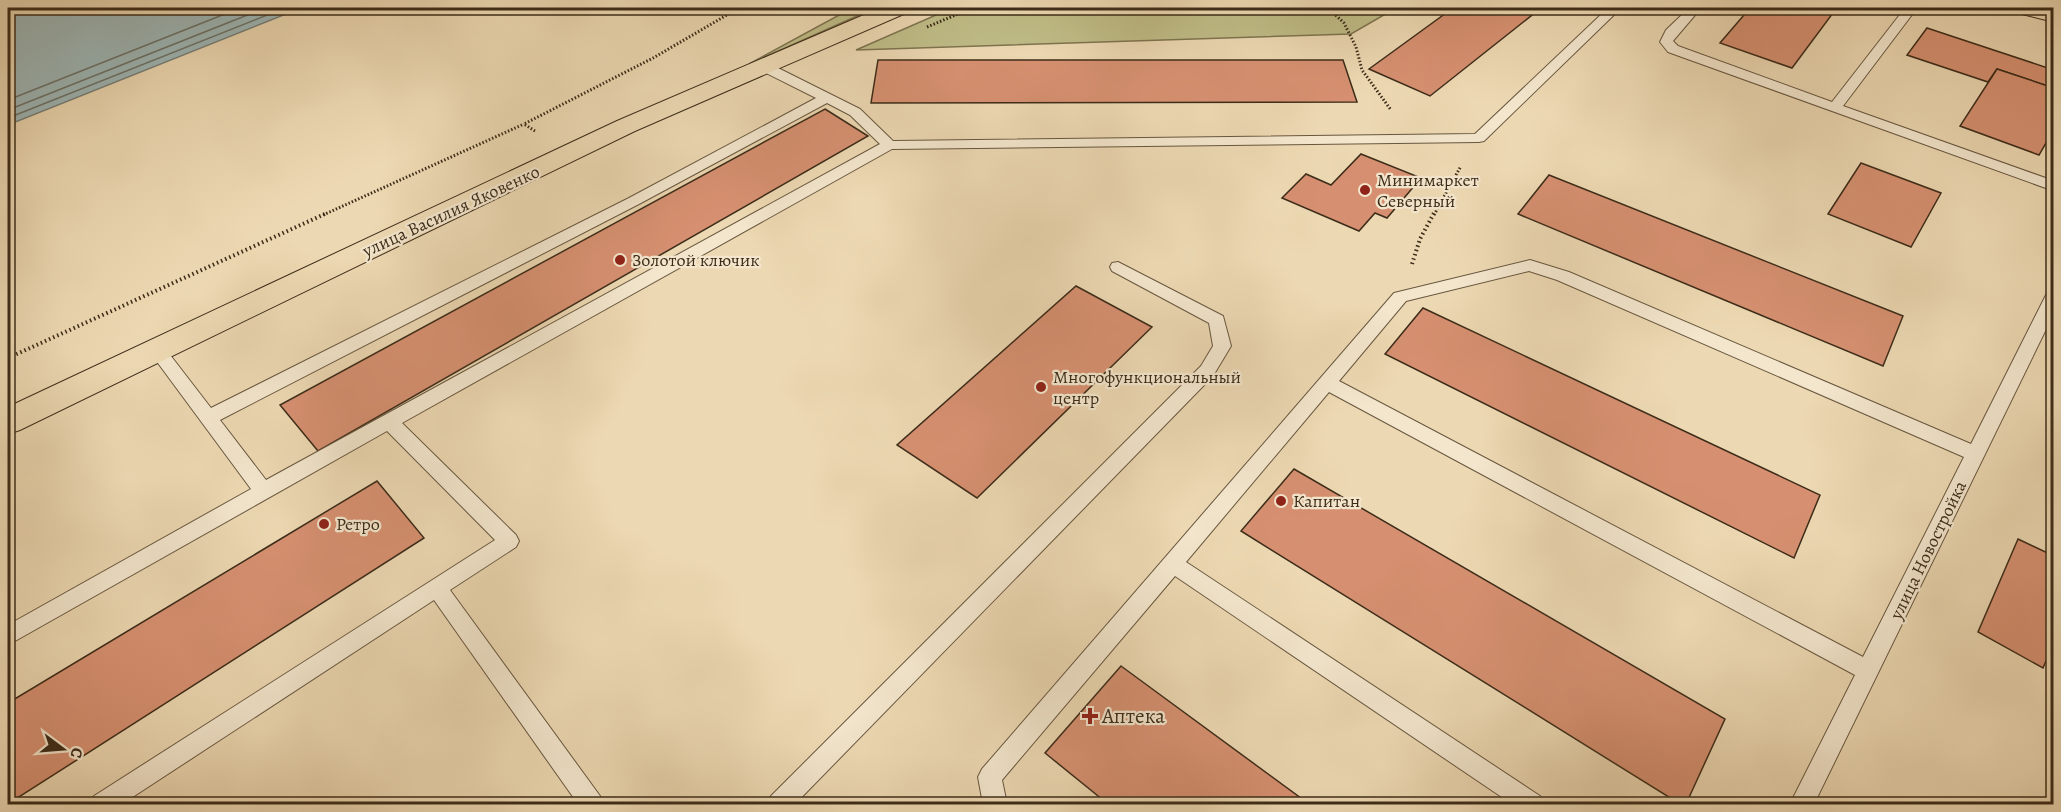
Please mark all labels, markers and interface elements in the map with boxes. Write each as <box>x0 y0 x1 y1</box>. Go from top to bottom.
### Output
street label: улица Василия Яковенко <box>358 159 544 263</box>
place label: Минимаркет Северный <box>1377 168 1479 213</box>
marker: Минимаркет Северный <box>1358 183 1372 197</box>
place label: Золотой ключик <box>632 248 760 272</box>
marker: Золотой ключик <box>613 253 627 267</box>
place label: Многофункциональный центр <box>1053 365 1241 410</box>
marker: Многофункциональный центр <box>1034 380 1048 394</box>
street label: улица Новостройка <box>1884 476 1972 624</box>
place label: Капитан <box>1293 489 1360 513</box>
marker: Капитан <box>1274 494 1288 508</box>
place label: Ретро <box>336 512 380 536</box>
marker: Ретро <box>317 517 331 531</box>
place label: Аптека <box>1101 702 1165 730</box>
marker: Аптека <box>1083 709 1097 723</box>
north arrow <box>33 719 93 779</box>
text: С <box>64 745 88 761</box>

